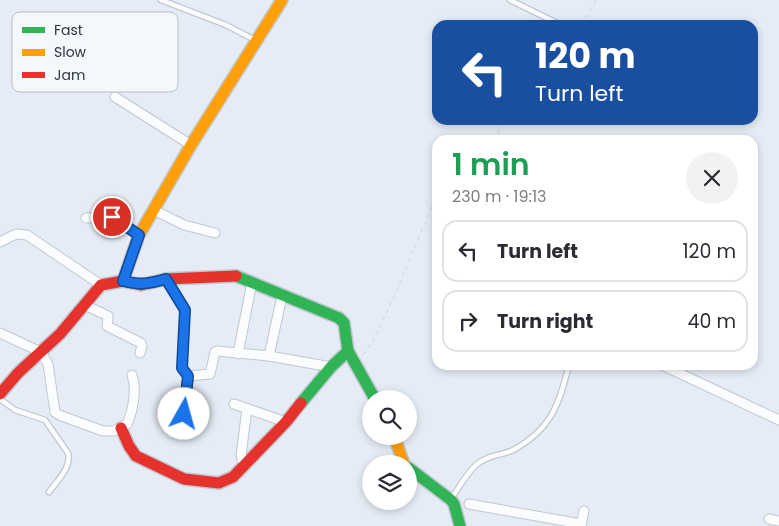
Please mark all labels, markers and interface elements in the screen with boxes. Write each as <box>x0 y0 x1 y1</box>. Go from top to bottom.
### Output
legend <box>12 12 178 92</box>
text: Fast <box>54 20 83 40</box>
text: 120 m <box>535 31 635 80</box>
icon: left <box>452 40 517 105</box>
text: Slow <box>54 42 87 62</box>
text: Jam <box>54 65 85 85</box>
text: Turn left <box>535 78 623 109</box>
text: 1 min <box>452 143 530 186</box>
button: close <box>686 152 738 204</box>
text: 230 m · 19:13 <box>452 185 547 208</box>
pin <box>91 196 133 238</box>
icon: arrive <box>98 203 126 231</box>
icon: left <box>454 237 482 265</box>
text: Turn left <box>497 238 578 265</box>
text: 120 m <box>682 238 736 265</box>
icon: right <box>454 307 482 335</box>
text: Turn right <box>497 308 593 335</box>
text: 40 m <box>687 308 736 335</box>
position arrow <box>157 387 209 439</box>
map controls <box>362 390 417 510</box>
button: search <box>362 390 417 445</box>
button: layers <box>362 455 417 510</box>

